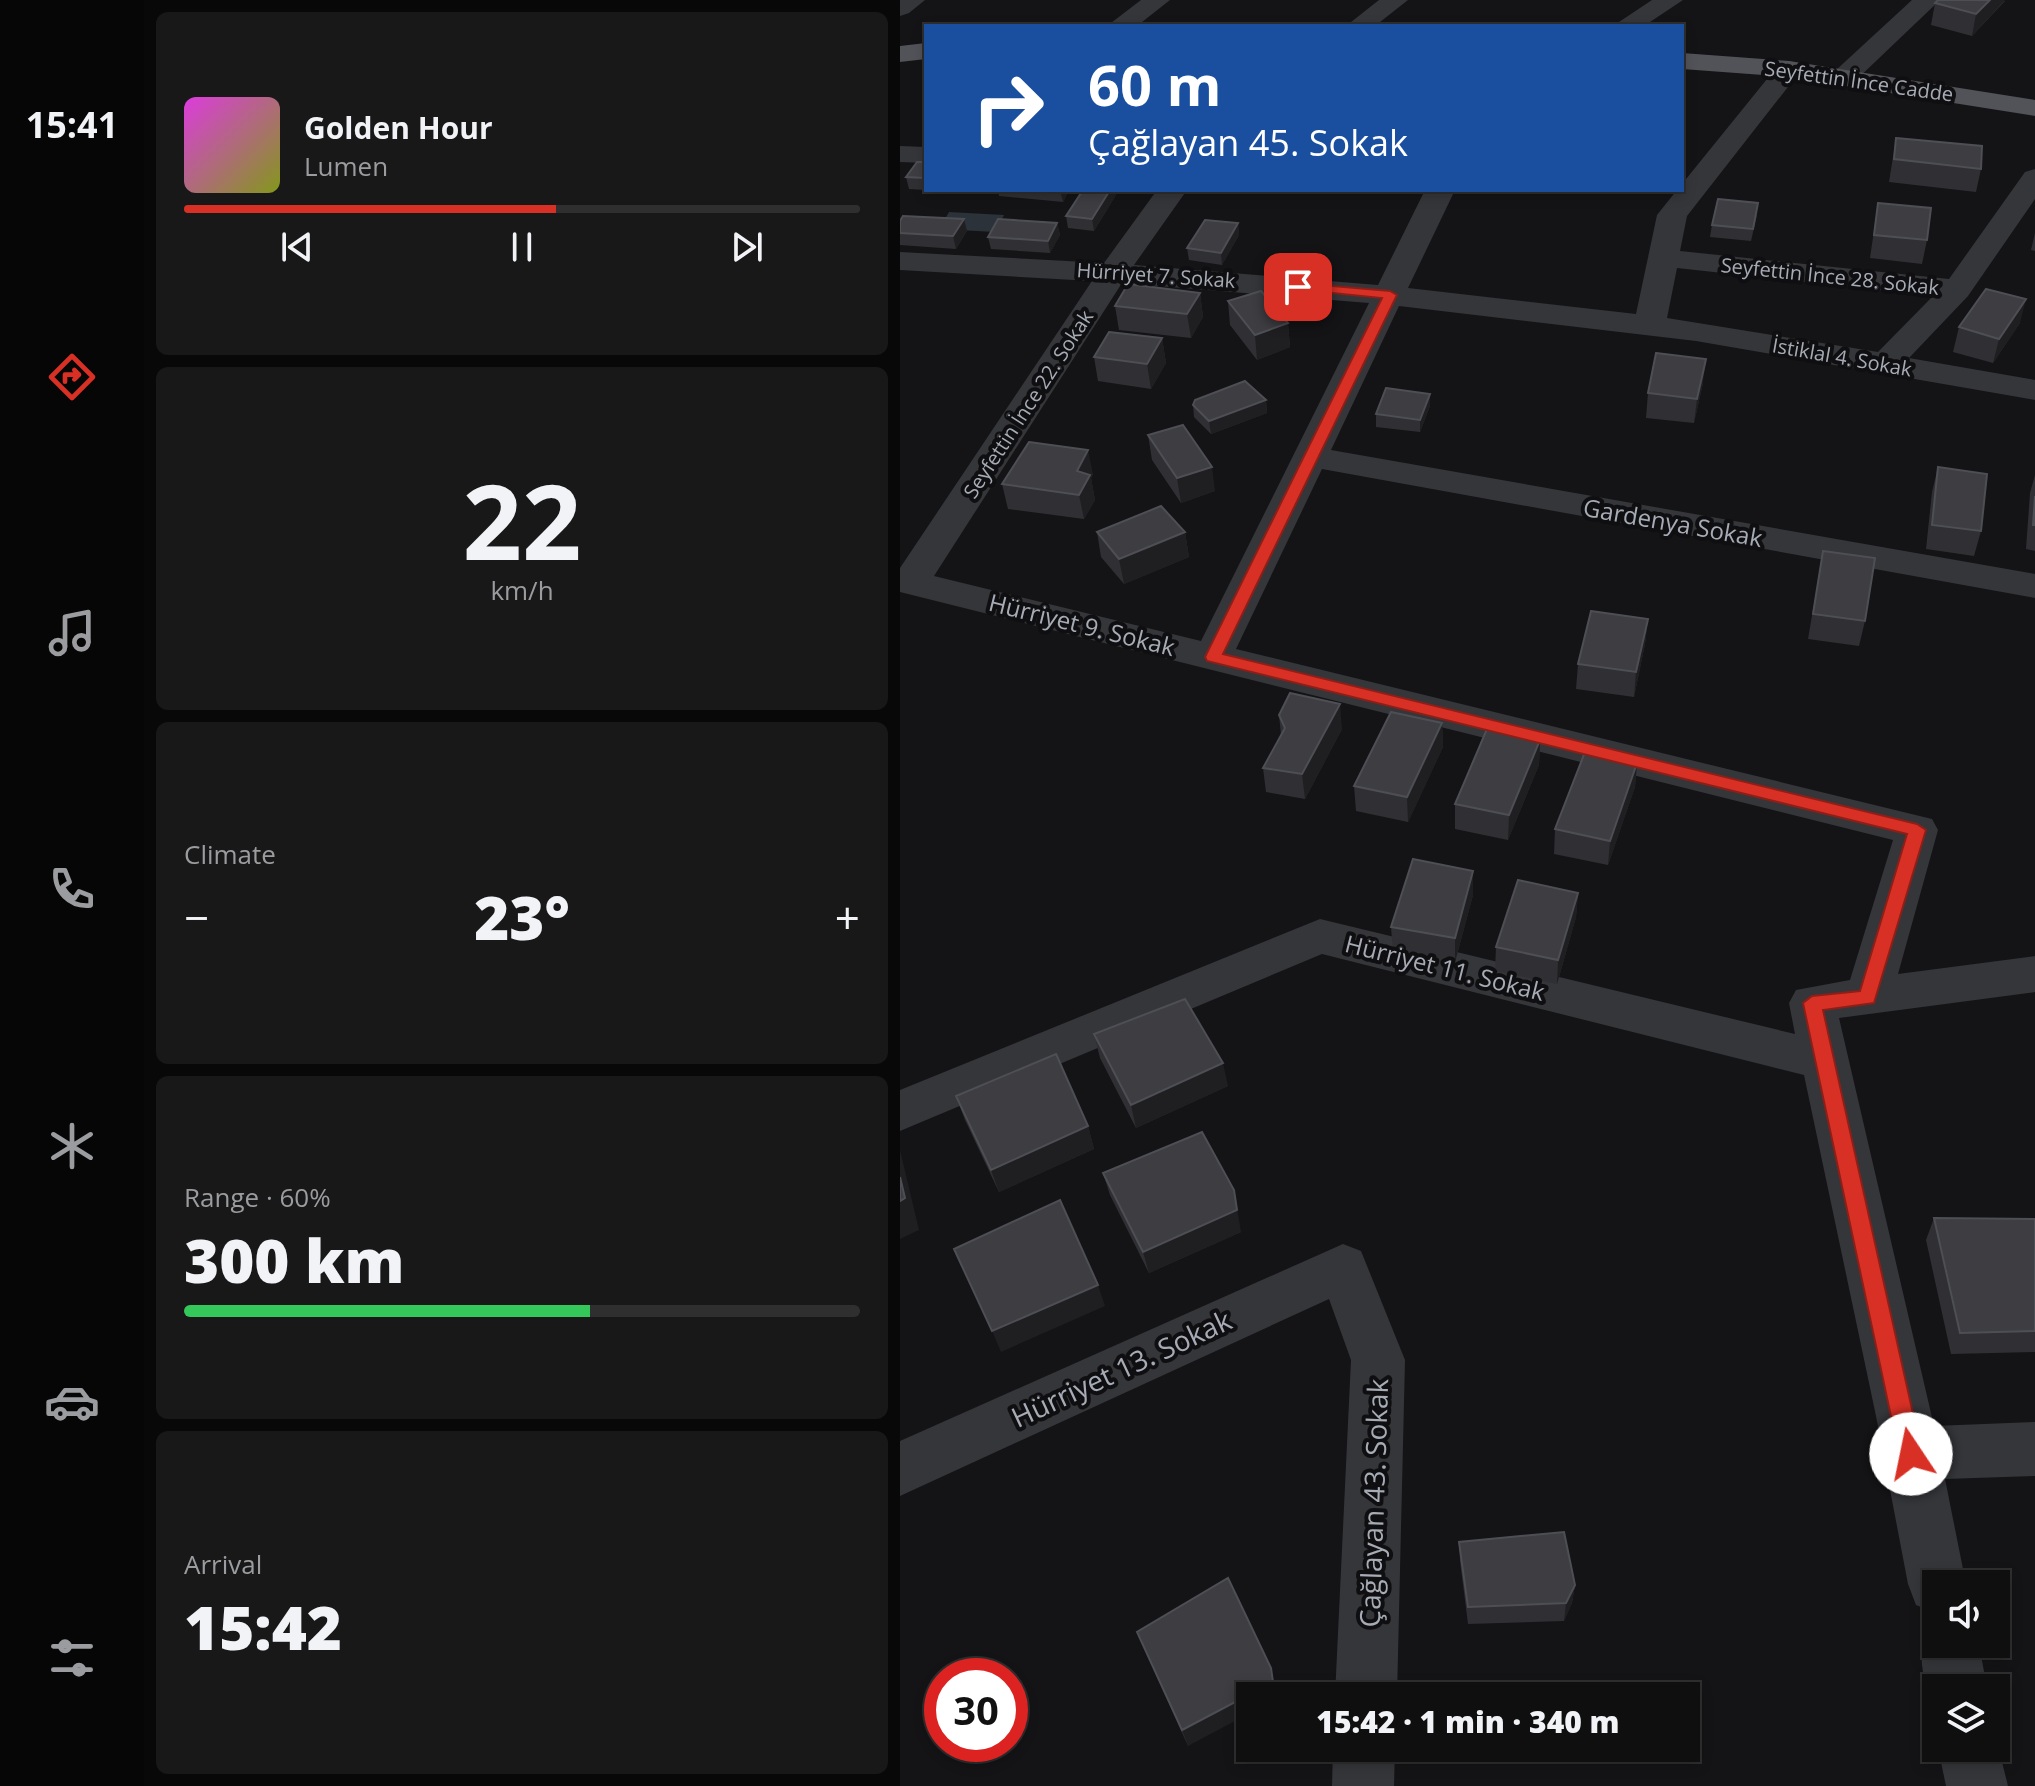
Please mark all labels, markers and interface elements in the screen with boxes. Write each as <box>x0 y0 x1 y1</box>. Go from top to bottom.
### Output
text: 60 m <box>1088 46 1222 122</box>
street label: Seyfettin İnce Cadde <box>1763 54 1955 108</box>
icon: right <box>956 56 1060 160</box>
text: 15:41 <box>26 100 118 149</box>
text: Golden Hour <box>304 107 493 148</box>
text: Çağlayan 45. Sokak <box>1088 118 1408 167</box>
text: Lumen <box>304 148 388 184</box>
icon: previous <box>275 225 319 269</box>
icon: pause <box>500 225 544 269</box>
icon: next <box>725 225 769 269</box>
street label: Seyfettin İnce 28. Sokak <box>1720 251 1941 301</box>
pin <box>1264 253 1332 321</box>
street label: Hürriyet 7. Sokak <box>1076 256 1237 294</box>
icon: arrive <box>1276 265 1320 309</box>
street label: Seyfettin İnce 22. Sokak <box>957 304 1099 503</box>
street label: İstiklal 4. Sokak <box>1770 331 1914 383</box>
icon: directions <box>44 349 100 405</box>
text: 22 <box>463 449 581 590</box>
street label: Gardenya Sokak <box>1581 490 1765 554</box>
text: km/h <box>490 572 554 608</box>
street label: Hürriyet 9. Sokak <box>985 585 1179 663</box>
icon: music <box>44 605 100 661</box>
text: Climate <box>184 836 276 872</box>
icon: phone <box>44 861 100 917</box>
text: 23° <box>474 876 570 958</box>
text: − <box>184 887 209 947</box>
text: + <box>835 887 860 947</box>
street label: Hürriyet 11. Sokak <box>1342 926 1549 1008</box>
icon: climate <box>44 1118 100 1174</box>
text: Range · 60% <box>184 1179 331 1215</box>
text: 300 km <box>184 1219 405 1301</box>
street label: Hürriyet 13. Sokak <box>1005 1300 1237 1436</box>
icon: car <box>44 1374 100 1430</box>
street label: Çağlayan 43. Sokak <box>1350 1378 1396 1628</box>
position arrow <box>1869 1412 1953 1496</box>
text: Arrival <box>184 1546 262 1582</box>
map controls <box>1922 1570 2010 1762</box>
button: sound <box>1922 1570 2010 1658</box>
text: 15:42 <box>184 1586 342 1668</box>
icon: filters <box>44 1630 100 1686</box>
speed limit sign: 30 <box>924 1658 1028 1762</box>
button: layers <box>1922 1674 2010 1762</box>
text: 15:42 · 1 min · 340 m <box>1316 1701 1620 1742</box>

